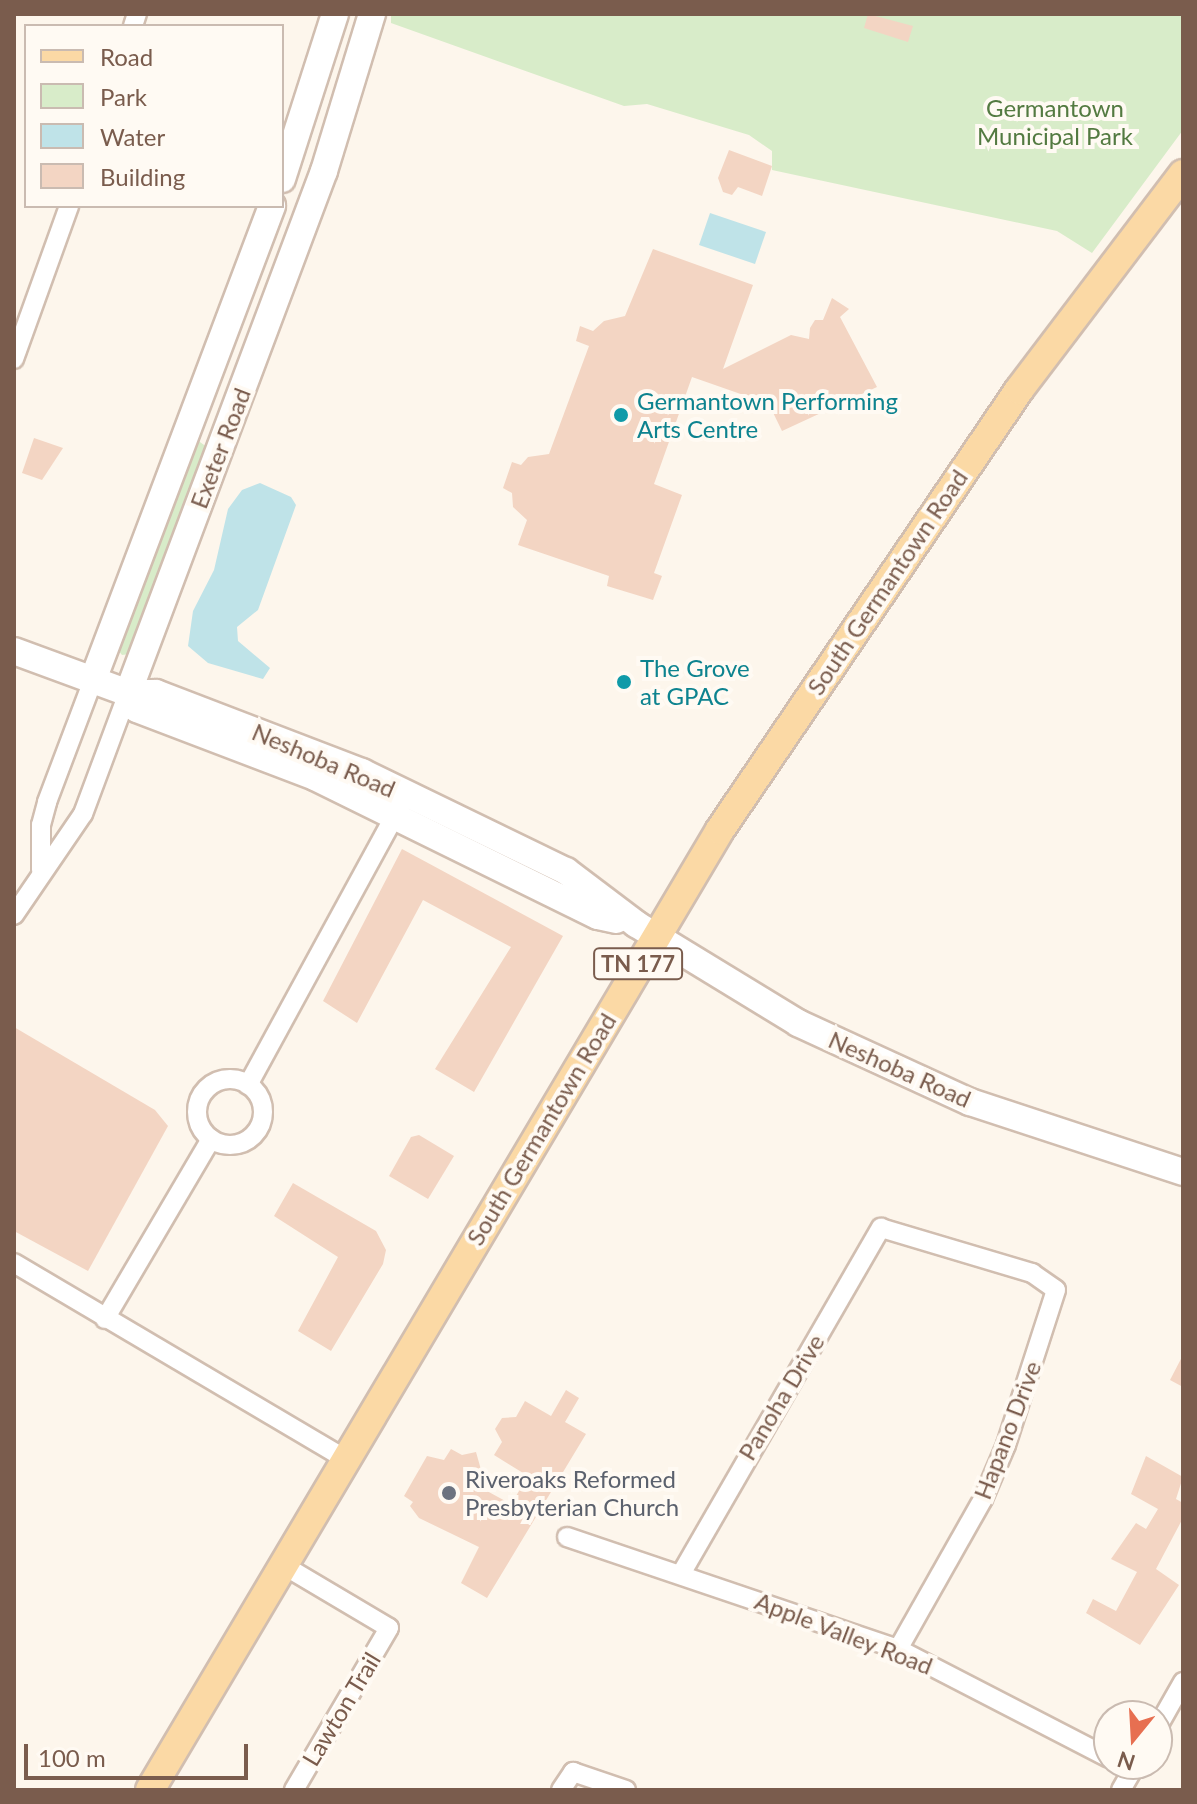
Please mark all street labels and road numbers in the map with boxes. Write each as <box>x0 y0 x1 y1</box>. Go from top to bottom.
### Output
street label: Exeter Road <box>184 383 256 513</box>
street label: South Germantown Road <box>801 464 973 700</box>
street label: Neshoba Road <box>248 717 400 803</box>
road number: TN 177 <box>592 946 684 982</box>
street label: South Germantown Road <box>460 1008 622 1250</box>
street label: Neshoba Road <box>824 1025 976 1113</box>
street label: Panoha Drive <box>732 1329 830 1465</box>
street label: Hapano Drive <box>967 1357 1047 1503</box>
street label: Apple Valley Road <box>750 1586 938 1680</box>
street label: Lawton Trail <box>296 1647 386 1771</box>

